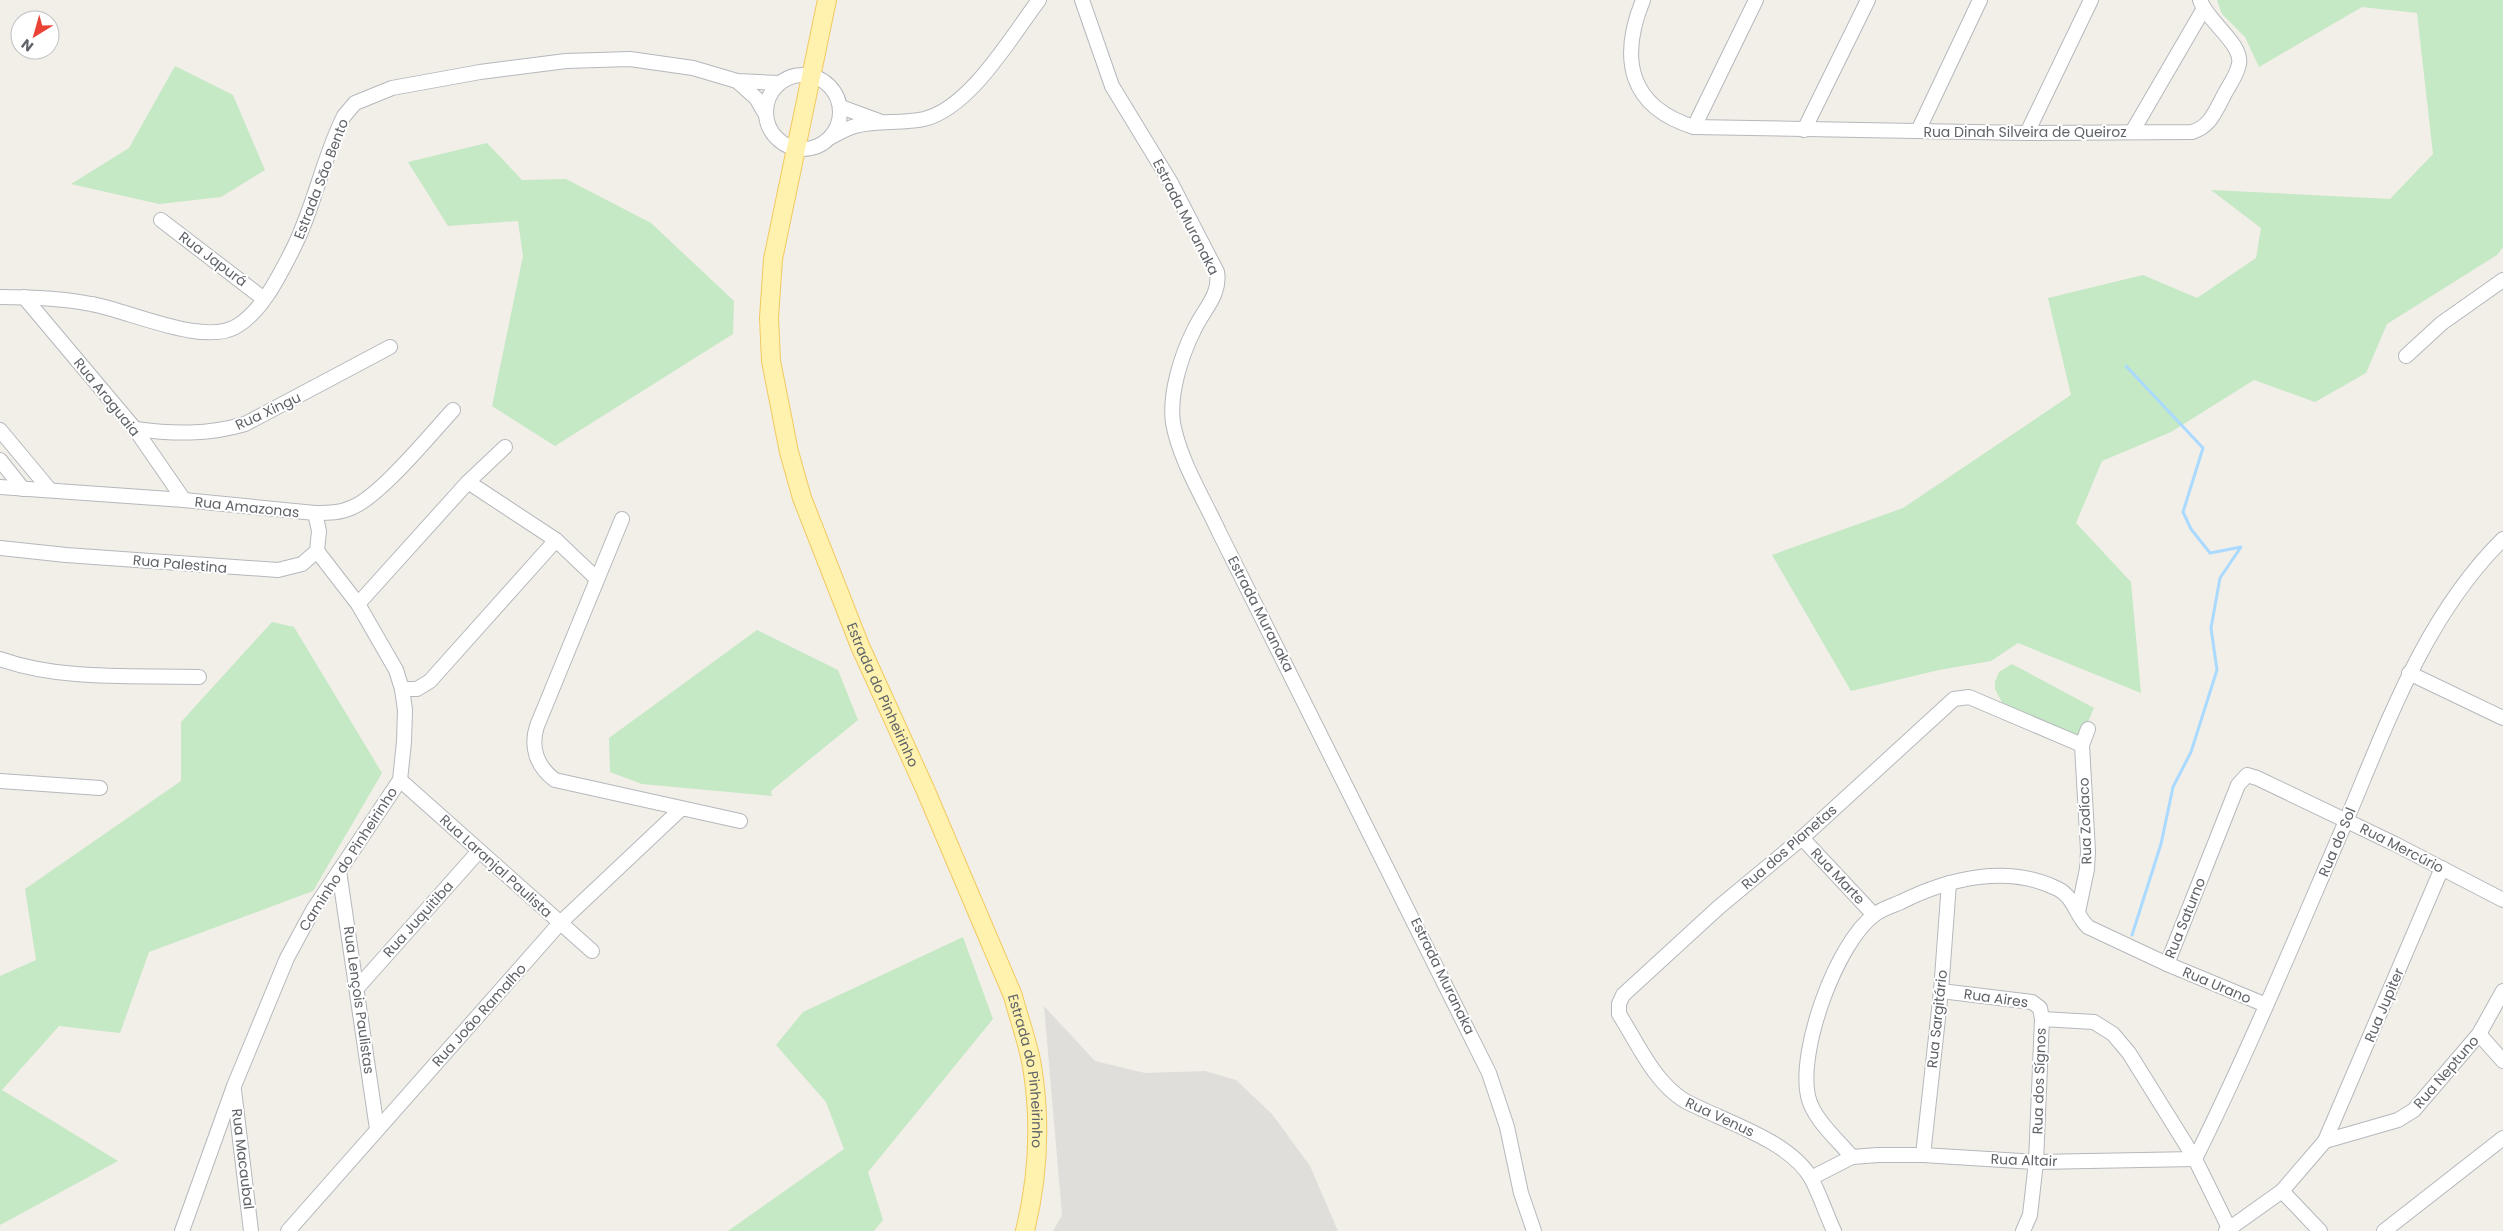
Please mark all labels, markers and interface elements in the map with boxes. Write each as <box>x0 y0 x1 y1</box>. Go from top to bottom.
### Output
north arrow <box>10 10 60 60</box>
text: N <box>17 34 37 57</box>
street label: Estrada São Bento <box>289 116 353 242</box>
street label: Rua Dinah Silveira de Queiroz <box>1923 122 2127 142</box>
street label: Estrada Muranaka <box>1148 156 1224 278</box>
street label: Rua Japurá <box>175 227 251 291</box>
street label: Rua Araguaia <box>69 354 145 440</box>
street label: Rua Xingu <box>232 387 304 435</box>
street label: Rua Amazonas <box>194 492 300 522</box>
street label: Rua Palestina <box>132 550 228 578</box>
street label: Estrada Muranaka <box>1223 553 1299 675</box>
street label: Estrada do Pinheirinho <box>842 620 924 770</box>
street label: Rua Zodíaco <box>2073 777 2097 865</box>
street label: Caminho do Pinheirinho <box>294 783 402 935</box>
street label: Rua dos Planetas <box>1737 800 1841 894</box>
street label: Rua do Sol <box>2313 804 2361 880</box>
street label: Rua Laranjal Paulista <box>435 810 557 922</box>
street label: Rua Mercúrio <box>2357 818 2447 878</box>
street label: Rua Marte <box>1806 843 1870 909</box>
street label: Rua Saturno <box>2160 875 2210 961</box>
street label: Rua Juquitiba <box>378 876 458 962</box>
street label: Estrada Muranaka <box>1406 914 1480 1038</box>
street label: Rua Lençois Paulistas <box>339 925 379 1075</box>
street label: Rua João Ramalho <box>427 959 531 1071</box>
street label: Rua Urano <box>2180 962 2254 1008</box>
street label: Rua Jupiter <box>2359 965 2409 1045</box>
street label: Rua Sargitário <box>1922 969 1952 1069</box>
street label: Rua Aires <box>1963 984 2029 1012</box>
street label: Estrada do Pinheirinho <box>1003 992 1047 1148</box>
street label: Rua dos Sígnos <box>2027 1027 2051 1135</box>
street label: Rua Neptuno <box>2409 1031 2483 1113</box>
street label: Rua Venus <box>1682 1092 1758 1142</box>
street label: Rua Macaubal <box>227 1107 259 1211</box>
street label: Rua Altair <box>1990 1149 2058 1171</box>

